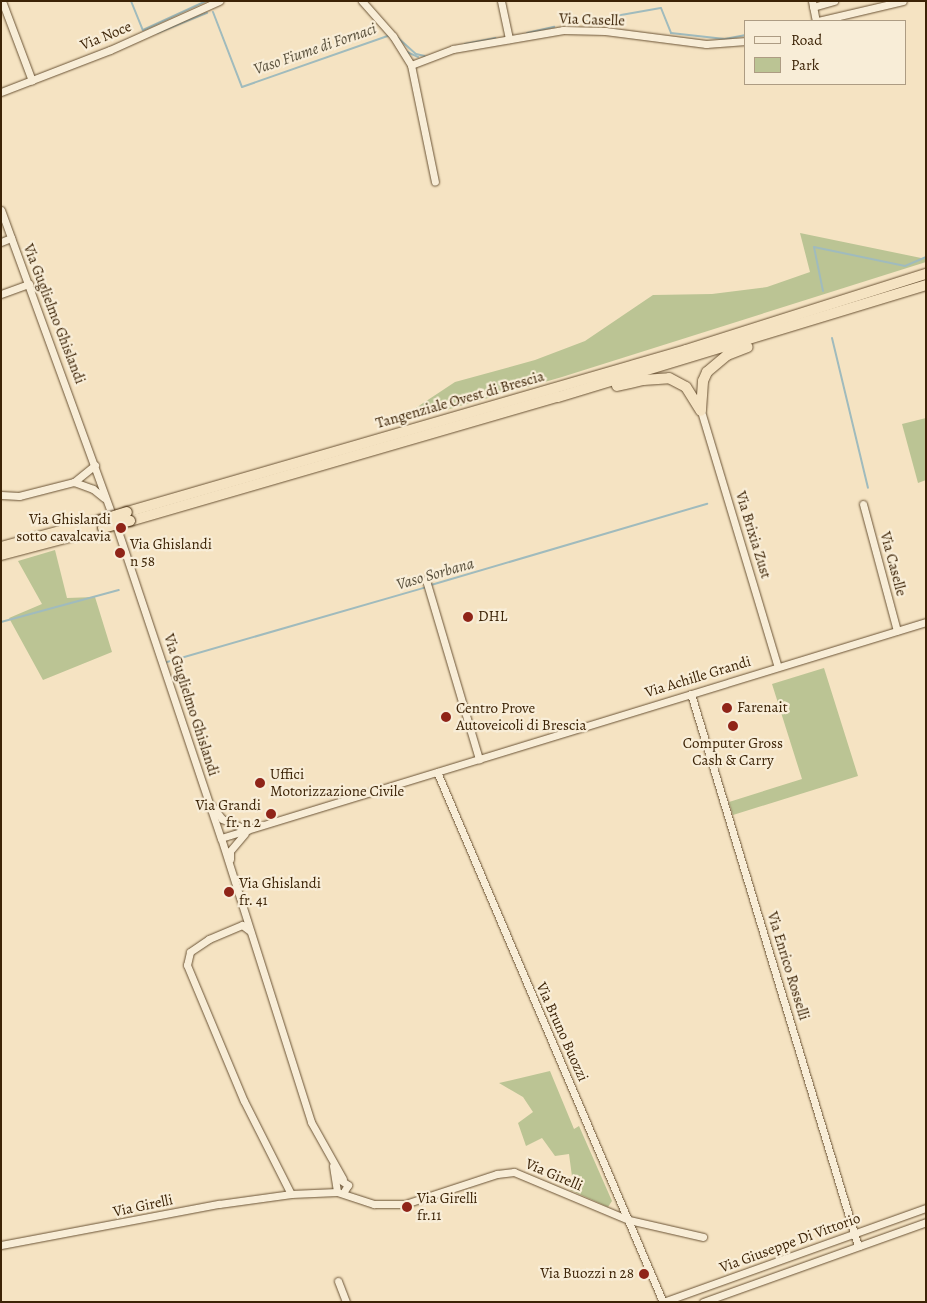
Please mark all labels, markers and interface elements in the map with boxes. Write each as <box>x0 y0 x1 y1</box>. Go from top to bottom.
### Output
street label: Via Caselle <box>559 10 625 30</box>
street label: Via Noce <box>78 18 134 54</box>
water label: Vaso Fiume di Fornaci <box>251 19 379 79</box>
legend <box>744 20 907 85</box>
text: Road <box>791 30 822 50</box>
text: Park <box>791 55 819 75</box>
street label: Via Guglielmo Ghislandi <box>19 241 89 387</box>
street label: Tangenziale Ovest di Brescia <box>374 367 546 433</box>
street label: Via Brixia Zust <box>731 489 775 581</box>
place label: Via Ghislandi sotto cavalcavia <box>16 510 111 545</box>
marker: Via Ghislandi sotto cavalcavia <box>115 522 127 534</box>
street label: Via Caselle <box>876 530 910 598</box>
place label: Via Ghislandi n 58 <box>130 535 212 570</box>
marker: Via Ghislandi n 58 <box>114 547 126 559</box>
water label: Vaso Sorbana <box>394 554 476 594</box>
place label: DHL <box>478 608 507 626</box>
marker: DHL <box>462 611 474 623</box>
street label: Via Guglielmo Ghislandi <box>159 632 223 778</box>
street label: Via Achille Grandi <box>643 652 753 702</box>
place label: Centro Prove Autoveicoli di Brescia <box>456 699 587 734</box>
place label: Farenait <box>737 699 788 717</box>
marker: Farenait <box>721 702 733 714</box>
marker: Centro Prove Autoveicoli di Brescia <box>440 711 452 723</box>
marker: Computer Gross Cash & Carry <box>727 720 739 732</box>
place label: Computer Gross Cash & Carry <box>683 734 783 769</box>
place label: Uffici Motorizzazione Civile <box>270 765 404 800</box>
marker: Uffici Motorizzazione Civile <box>254 777 266 789</box>
place label: Via Grandi fr. n 2 <box>195 796 261 831</box>
marker: Via Grandi fr. n 2 <box>265 808 277 820</box>
place label: Via Ghislandi fr. 41 <box>239 874 321 909</box>
marker: Via Ghislandi fr. 41 <box>223 886 235 898</box>
street label: Via Enrico Rosselli <box>763 910 813 1022</box>
street label: Via Bruno Buozzi <box>532 980 592 1084</box>
street label: Via Girelli <box>523 1155 585 1195</box>
place label: Via Girelli fr.11 <box>417 1189 478 1224</box>
street label: Via Girelli <box>112 1191 174 1221</box>
marker: Via Girelli fr.11 <box>401 1201 413 1213</box>
street label: Via Giuseppe Di Vittorio <box>717 1209 863 1277</box>
place label: Via Buozzi n 28 <box>540 1265 634 1283</box>
marker: Via Buozzi n 28 <box>638 1268 650 1280</box>

